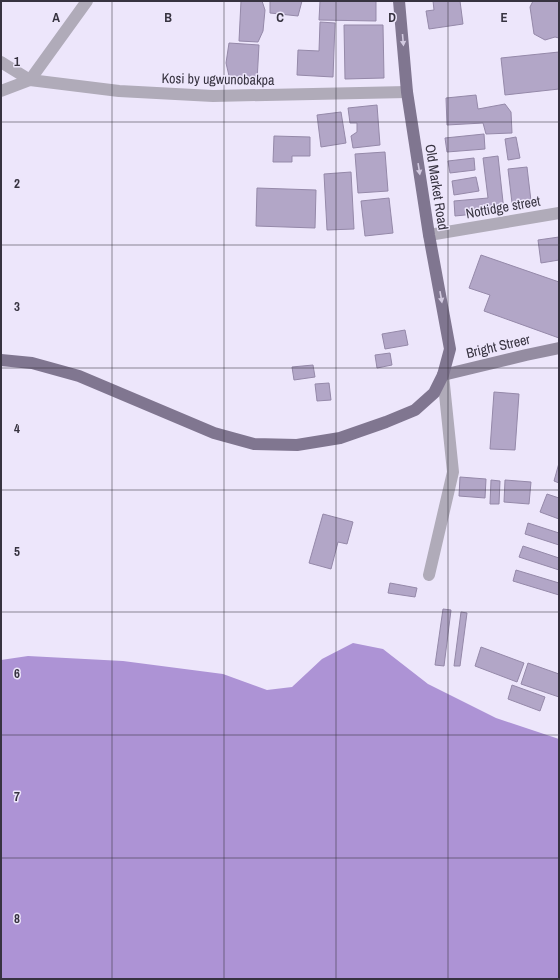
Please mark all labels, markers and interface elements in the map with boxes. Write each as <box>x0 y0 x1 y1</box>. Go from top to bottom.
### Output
text: A <box>52 9 60 26</box>
text: B <box>164 9 172 26</box>
text: C <box>276 9 284 26</box>
text: D <box>388 9 396 26</box>
text: E <box>500 9 508 26</box>
one-way arrow <box>399 34 406 46</box>
text: 1 <box>14 53 20 70</box>
street label: Kosi by ugwunobakpa <box>161 69 275 89</box>
street label: Old Market Road <box>421 143 453 231</box>
one-way arrow <box>416 163 422 175</box>
text: 2 <box>14 175 20 192</box>
street label: Nottidge street <box>464 192 542 222</box>
one-way arrow <box>438 291 444 303</box>
text: 3 <box>14 298 20 315</box>
street label: Bright Streer <box>464 330 532 362</box>
text: 4 <box>14 420 20 437</box>
text: 5 <box>14 543 20 560</box>
text: 6 <box>14 665 20 682</box>
text: 7 <box>14 788 20 805</box>
text: 8 <box>14 910 20 927</box>

